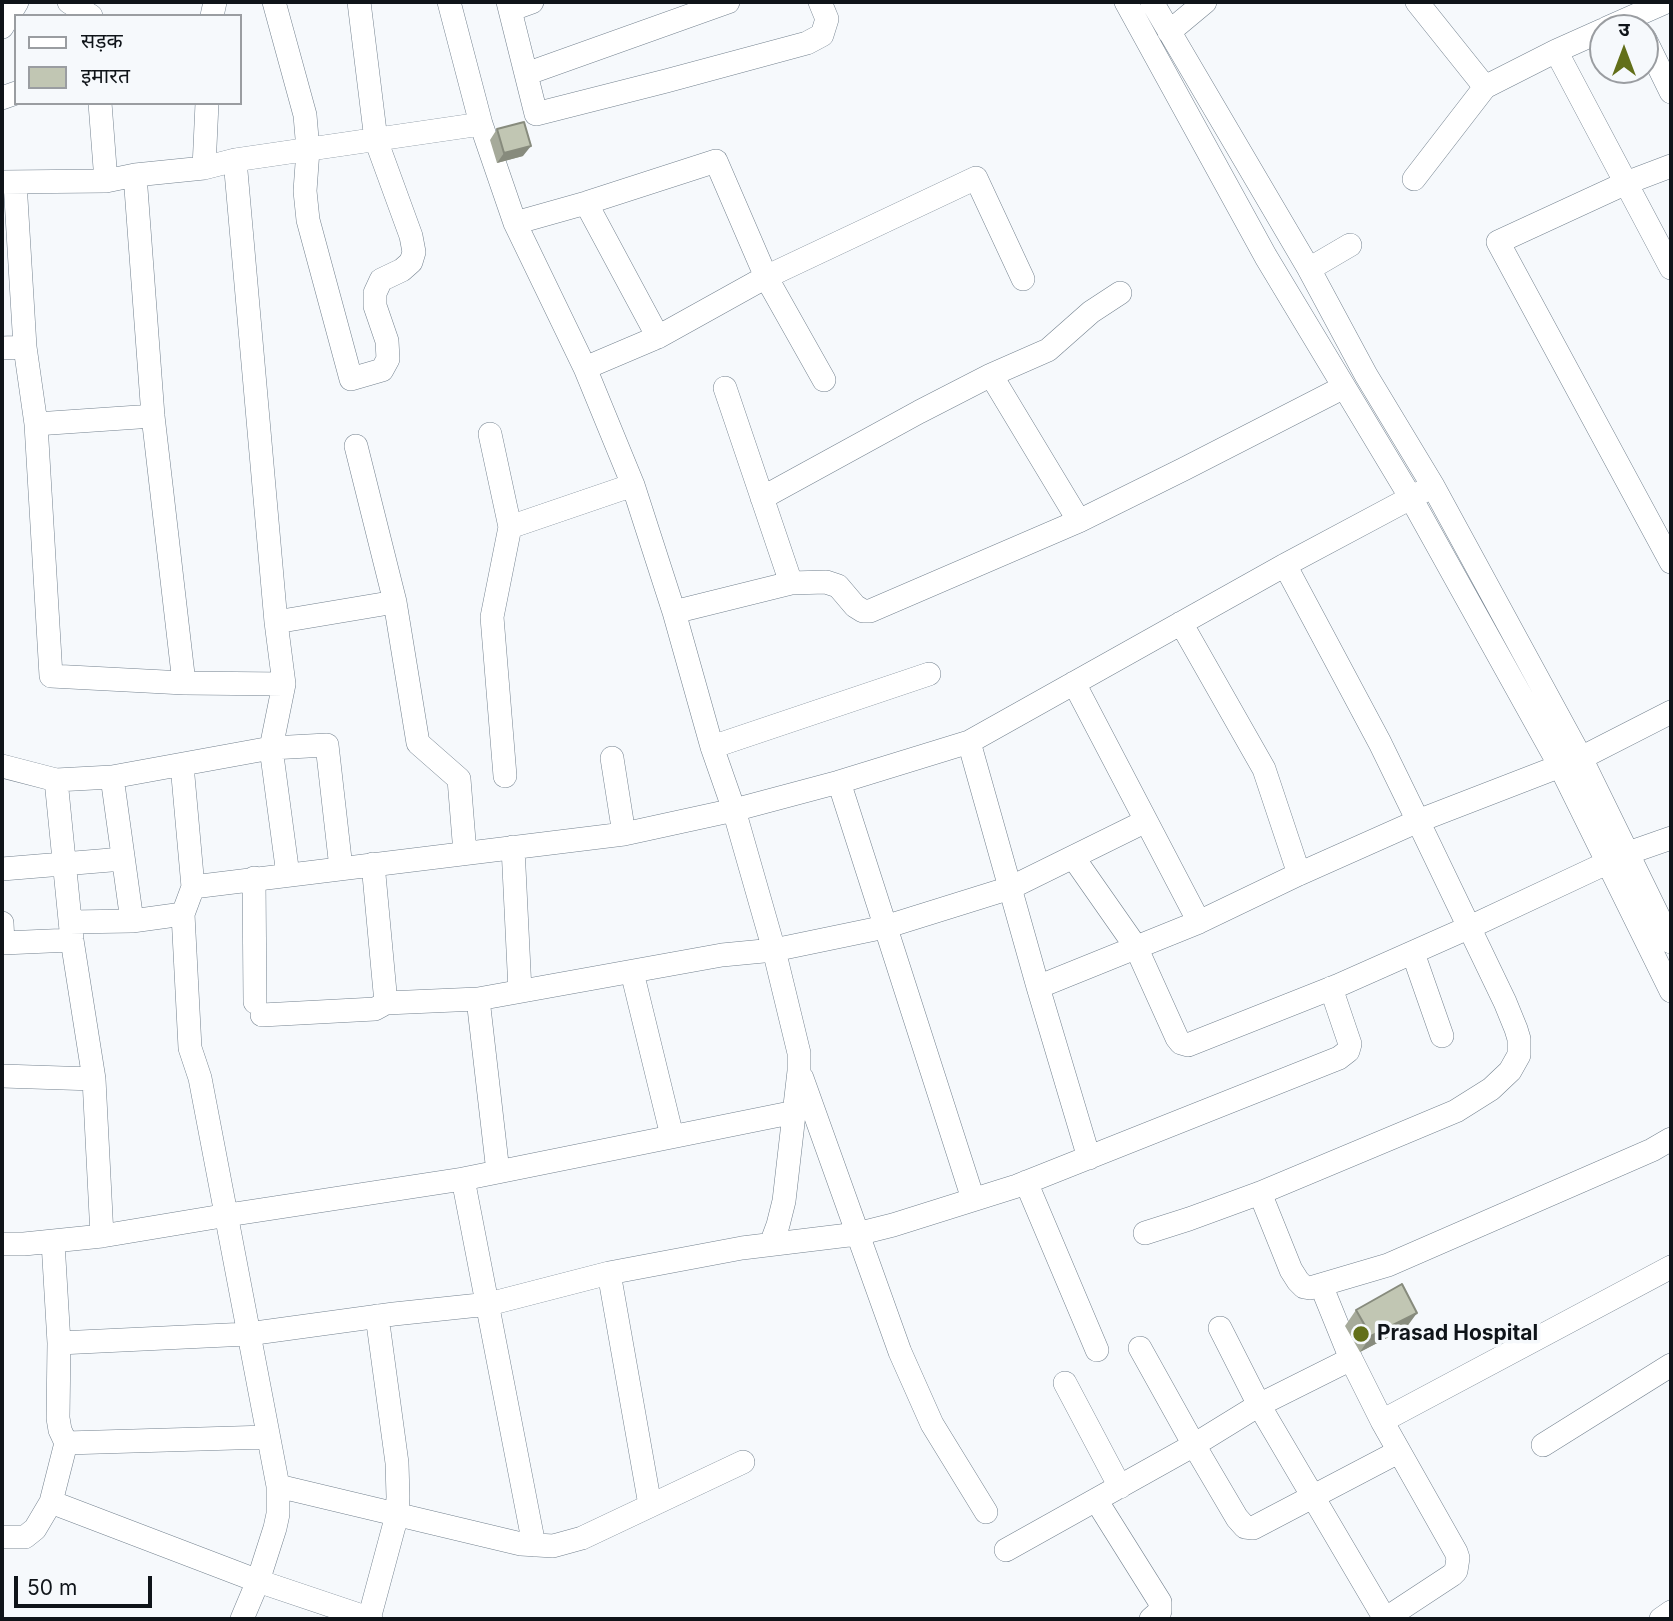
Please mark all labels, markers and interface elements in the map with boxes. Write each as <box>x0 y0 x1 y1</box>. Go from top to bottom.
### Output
legend <box>14 14 242 105</box>
north arrow <box>1589 14 1659 84</box>
text: उ <box>1618 18 1630 41</box>
text: सड़क <box>81 28 123 53</box>
text: इमारत <box>81 63 130 88</box>
place label: Prasad Hospital <box>1377 1321 1538 1347</box>
marker: Prasad Hospital <box>1351 1324 1371 1344</box>
scale bar <box>18 1562 156 1606</box>
text: 50 m <box>27 1575 77 1600</box>

